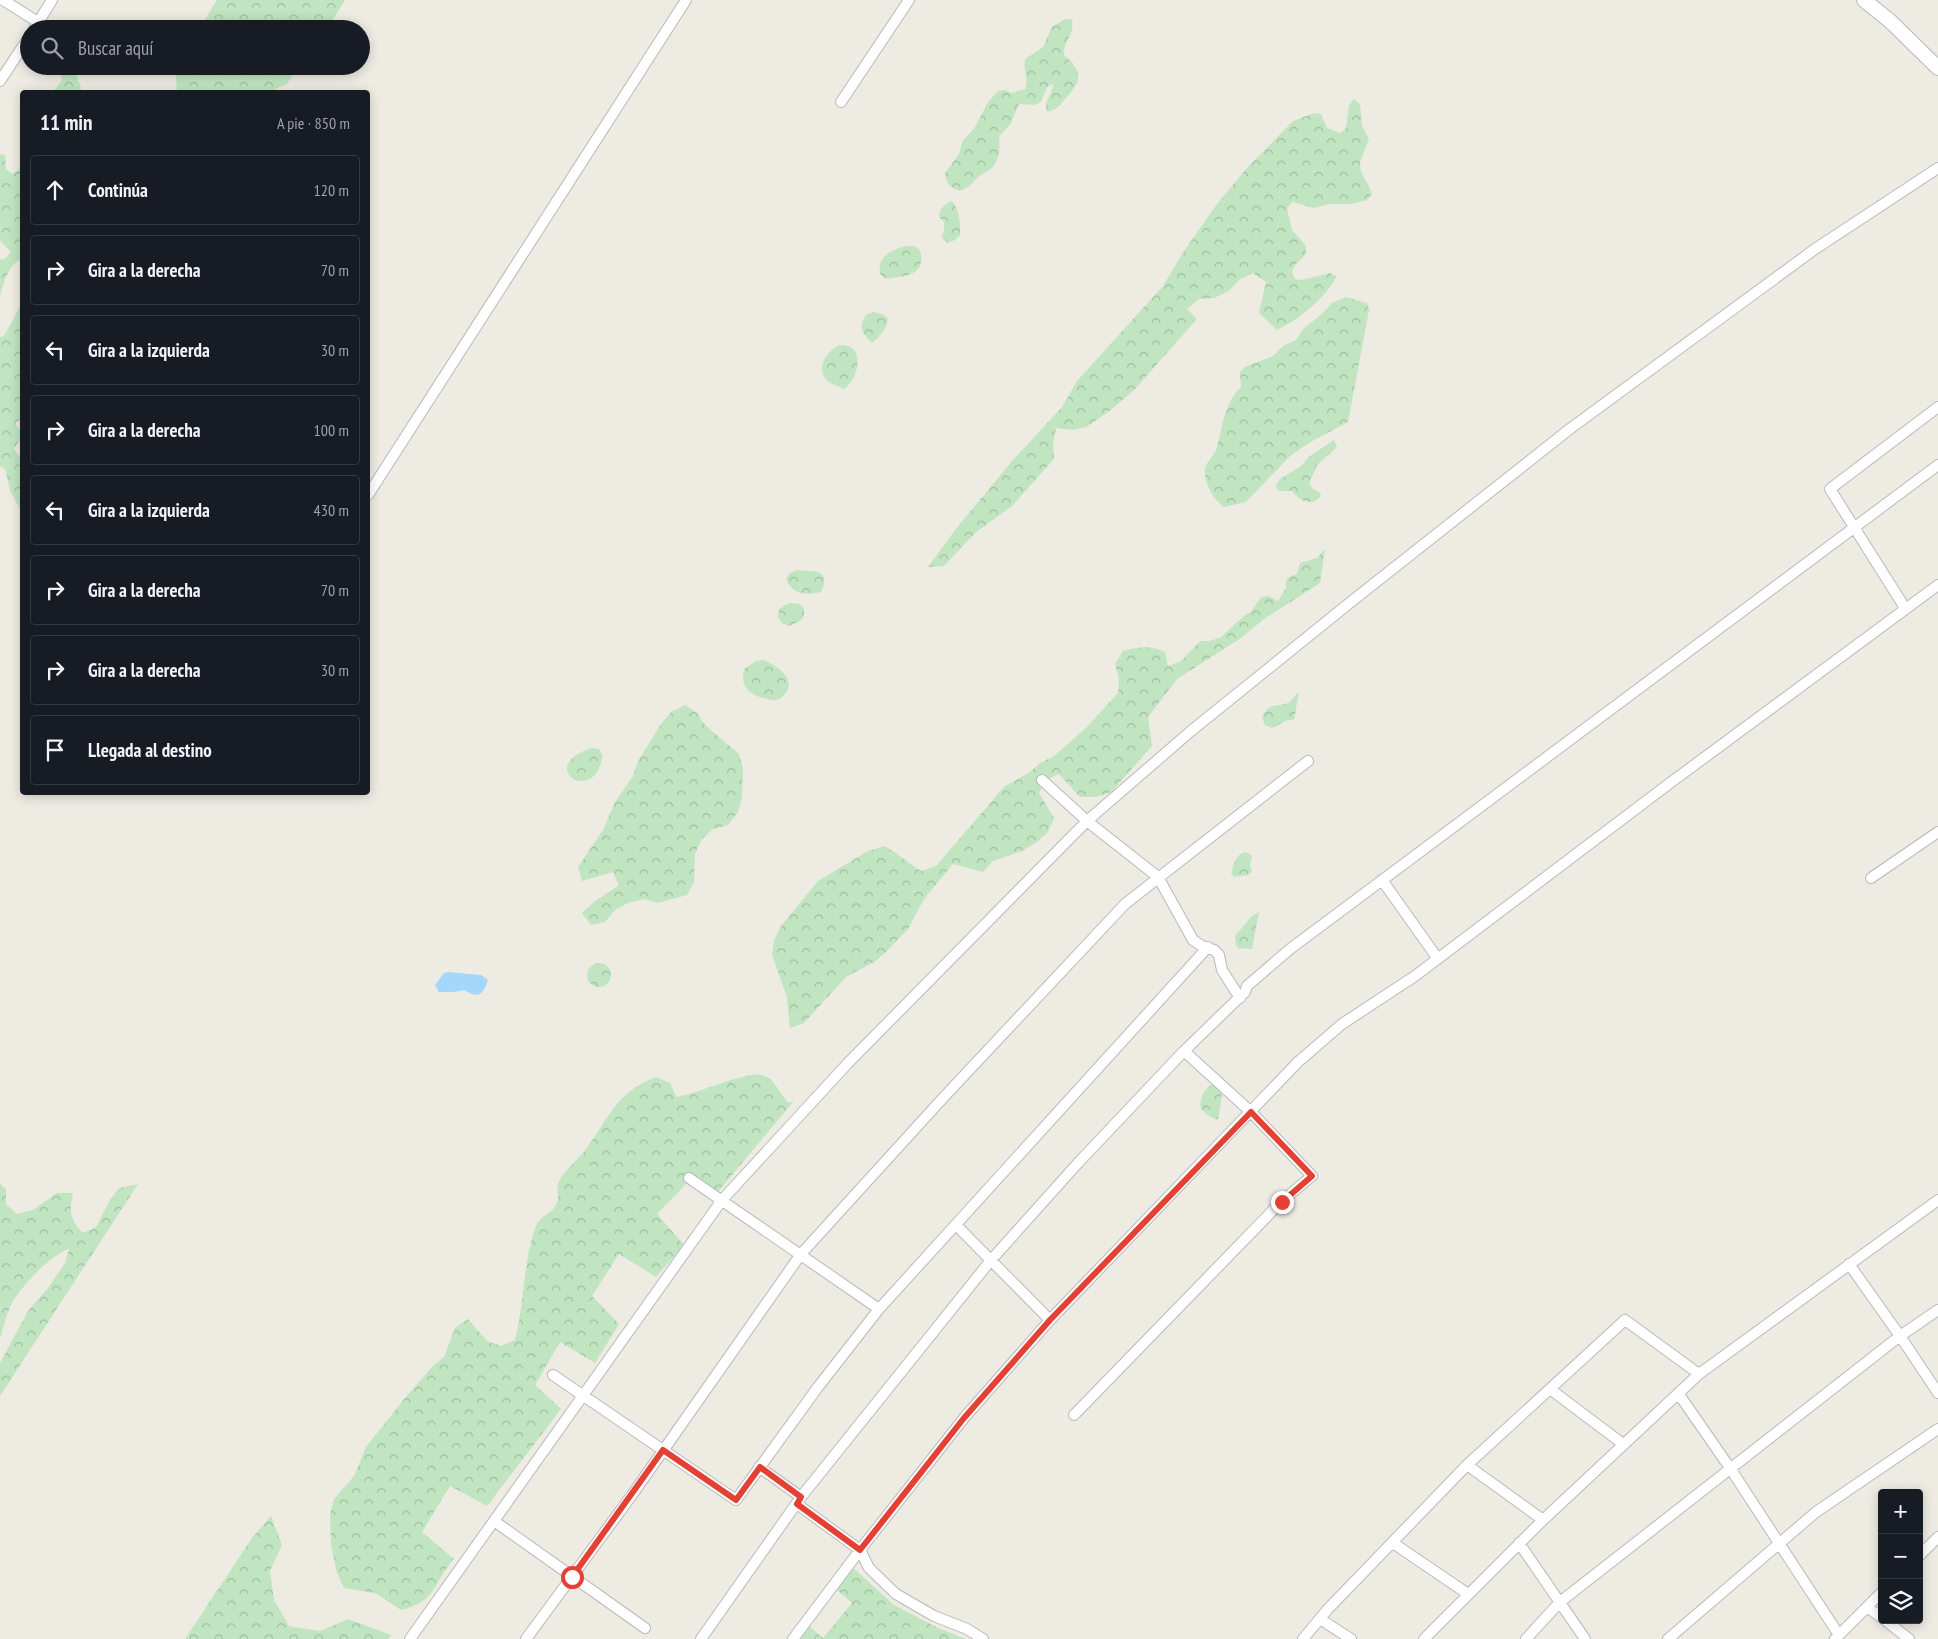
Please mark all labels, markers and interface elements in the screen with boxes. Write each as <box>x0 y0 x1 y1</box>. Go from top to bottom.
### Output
search box <box>20 20 370 75</box>
icon: search <box>38 34 66 62</box>
text: Buscar aquí <box>78 36 153 60</box>
text: 11 min <box>40 109 92 136</box>
text: A pie · 850 m <box>277 113 350 133</box>
icon: ahead <box>41 176 69 204</box>
text: Continúa <box>88 178 148 202</box>
text: 120 m <box>314 180 349 200</box>
icon: right <box>41 256 69 284</box>
text: Gira a la derecha <box>88 258 201 282</box>
text: 70 m <box>321 260 349 280</box>
icon: left <box>41 336 69 364</box>
text: Gira a la izquierda <box>88 338 210 362</box>
text: 30 m <box>321 340 349 360</box>
icon: right <box>41 416 69 444</box>
text: Gira a la derecha <box>88 418 201 442</box>
text: 100 m <box>314 420 349 440</box>
icon: left <box>41 496 69 524</box>
text: Gira a la izquierda <box>88 498 210 522</box>
text: 430 m <box>314 500 349 520</box>
icon: right <box>41 576 69 604</box>
text: Gira a la derecha <box>88 578 201 602</box>
text: 70 m <box>321 580 349 600</box>
icon: right <box>41 656 69 684</box>
text: Gira a la derecha <box>88 658 201 682</box>
text: 30 m <box>321 660 349 680</box>
icon: arrive <box>41 736 69 764</box>
text: Llegada al destino <box>88 738 212 762</box>
route end <box>1271 1191 1294 1214</box>
map controls <box>1878 1489 1923 1624</box>
button: + <box>1878 1489 1923 1534</box>
button: − <box>1878 1534 1923 1579</box>
route start <box>561 1566 584 1589</box>
button: layers <box>1878 1579 1923 1624</box>

